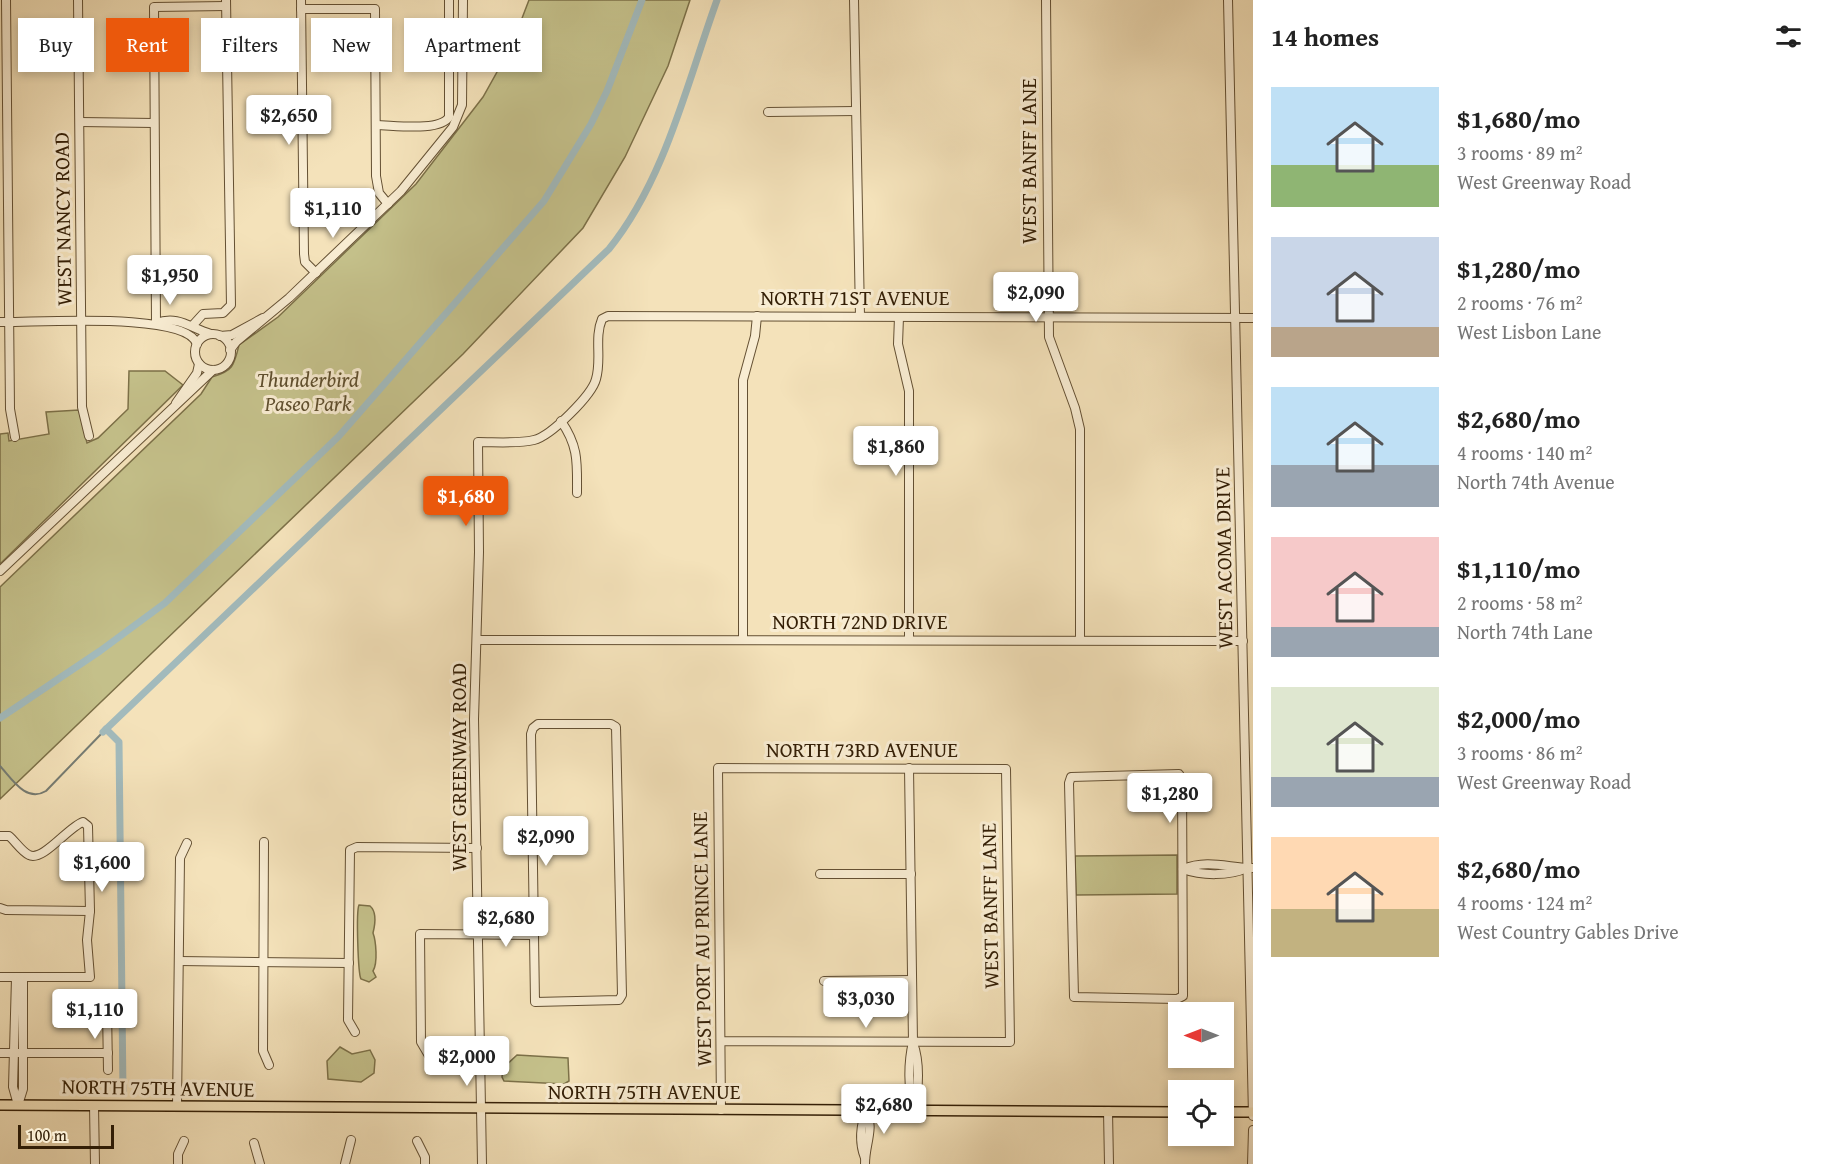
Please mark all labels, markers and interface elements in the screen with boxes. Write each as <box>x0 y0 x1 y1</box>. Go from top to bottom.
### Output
text: 14 homes <box>1271 17 1379 56</box>
chip: Buy <box>18 18 94 72</box>
chip: Rent <box>106 18 189 72</box>
chip: Filters <box>201 18 299 72</box>
chip: New <box>311 18 392 72</box>
chip: Apartment <box>404 18 542 72</box>
icon: filters <box>1772 20 1805 53</box>
street label: WEST BANFF LANE <box>1013 78 1044 244</box>
pin: $2,650 <box>240 95 338 146</box>
text: $1,680/mo <box>1457 99 1580 138</box>
text: $2,650 <box>260 100 318 129</box>
icon: home <box>1319 111 1391 183</box>
street label: WEST NANCY ROAD <box>45 132 80 306</box>
text: 3 rooms · 89 m² <box>1457 138 1583 167</box>
text: West Greenway Road <box>1457 167 1631 196</box>
pin: $1,110 <box>284 188 382 239</box>
text: $1,110 <box>304 193 362 222</box>
text: $1,280/mo <box>1457 249 1580 288</box>
pin: $1,950 <box>121 255 219 306</box>
text: $1,950 <box>141 260 199 289</box>
icon: home <box>1319 261 1391 333</box>
pin: $2,090 <box>987 272 1085 323</box>
text: $2,090 <box>1007 277 1065 306</box>
street label: NORTH 71ST AVENUE <box>760 282 950 313</box>
text: 2 rooms · 76 m² <box>1457 288 1583 317</box>
text: West Lisbon Lane <box>1457 317 1601 346</box>
park label: Thunderbird Paseo Park <box>257 364 359 419</box>
text: $2,680/mo <box>1457 399 1580 438</box>
icon: home <box>1319 411 1391 483</box>
pin: $1,860 <box>847 426 945 477</box>
text: $1,860 <box>867 431 925 460</box>
text: 4 rooms · 140 m² <box>1457 438 1592 467</box>
street label: WEST ACOMA DRIVE <box>1206 466 1241 649</box>
text: North 74th Avenue <box>1457 467 1615 496</box>
pin: $1,680 <box>417 476 515 527</box>
text: $1,680 <box>437 481 495 510</box>
text: $1,110/mo <box>1457 549 1580 588</box>
icon: home <box>1319 561 1391 633</box>
text: 2 rooms · 58 m² <box>1457 588 1583 617</box>
street label: NORTH 72ND DRIVE <box>772 606 948 637</box>
text: North 74th Lane <box>1457 617 1593 646</box>
street label: WEST GREENWAY ROAD <box>443 663 474 871</box>
text: $2,000/mo <box>1457 699 1580 738</box>
icon: home <box>1319 711 1391 783</box>
street label: NORTH 73RD AVENUE <box>766 734 958 765</box>
text: 3 rooms · 86 m² <box>1457 738 1583 767</box>
text: West Greenway Road <box>1457 767 1631 796</box>
pin: $1,280 <box>1121 773 1219 824</box>
text: $1,280 <box>1141 778 1199 807</box>
street label: WEST PORT AU PRINCE LANE <box>684 811 719 1067</box>
pin: $2,090 <box>497 816 595 867</box>
text: $2,090 <box>517 821 575 850</box>
street label: WEST BANFF LANE <box>973 822 1006 989</box>
pin: $1,600 <box>53 842 151 893</box>
text: $1,600 <box>73 847 131 876</box>
text: $2,680/mo <box>1457 849 1580 888</box>
icon: home <box>1319 861 1391 933</box>
text: 4 rooms · 124 m² <box>1457 888 1592 917</box>
pin: $2,680 <box>457 897 555 948</box>
text: $2,680 <box>477 902 535 931</box>
text: West Country Gables Drive <box>1457 917 1679 946</box>
pin: $3,030 <box>817 978 915 1029</box>
text: $3,030 <box>837 983 895 1012</box>
pin: $1,110 <box>46 989 144 1040</box>
text: $1,110 <box>66 994 124 1023</box>
north arrow <box>1168 1002 1234 1068</box>
map controls <box>1168 1002 1234 1146</box>
pin: $2,000 <box>418 1036 516 1087</box>
text: $2,000 <box>438 1041 496 1070</box>
street label: NORTH 75TH AVENUE <box>61 1070 255 1105</box>
street label: NORTH 75TH AVENUE <box>548 1076 741 1107</box>
button: locate <box>1168 1080 1234 1146</box>
pin: $2,680 <box>835 1084 933 1135</box>
text: $2,680 <box>855 1089 913 1118</box>
scale bar <box>18 1122 114 1150</box>
text: 100 m <box>27 1123 67 1147</box>

